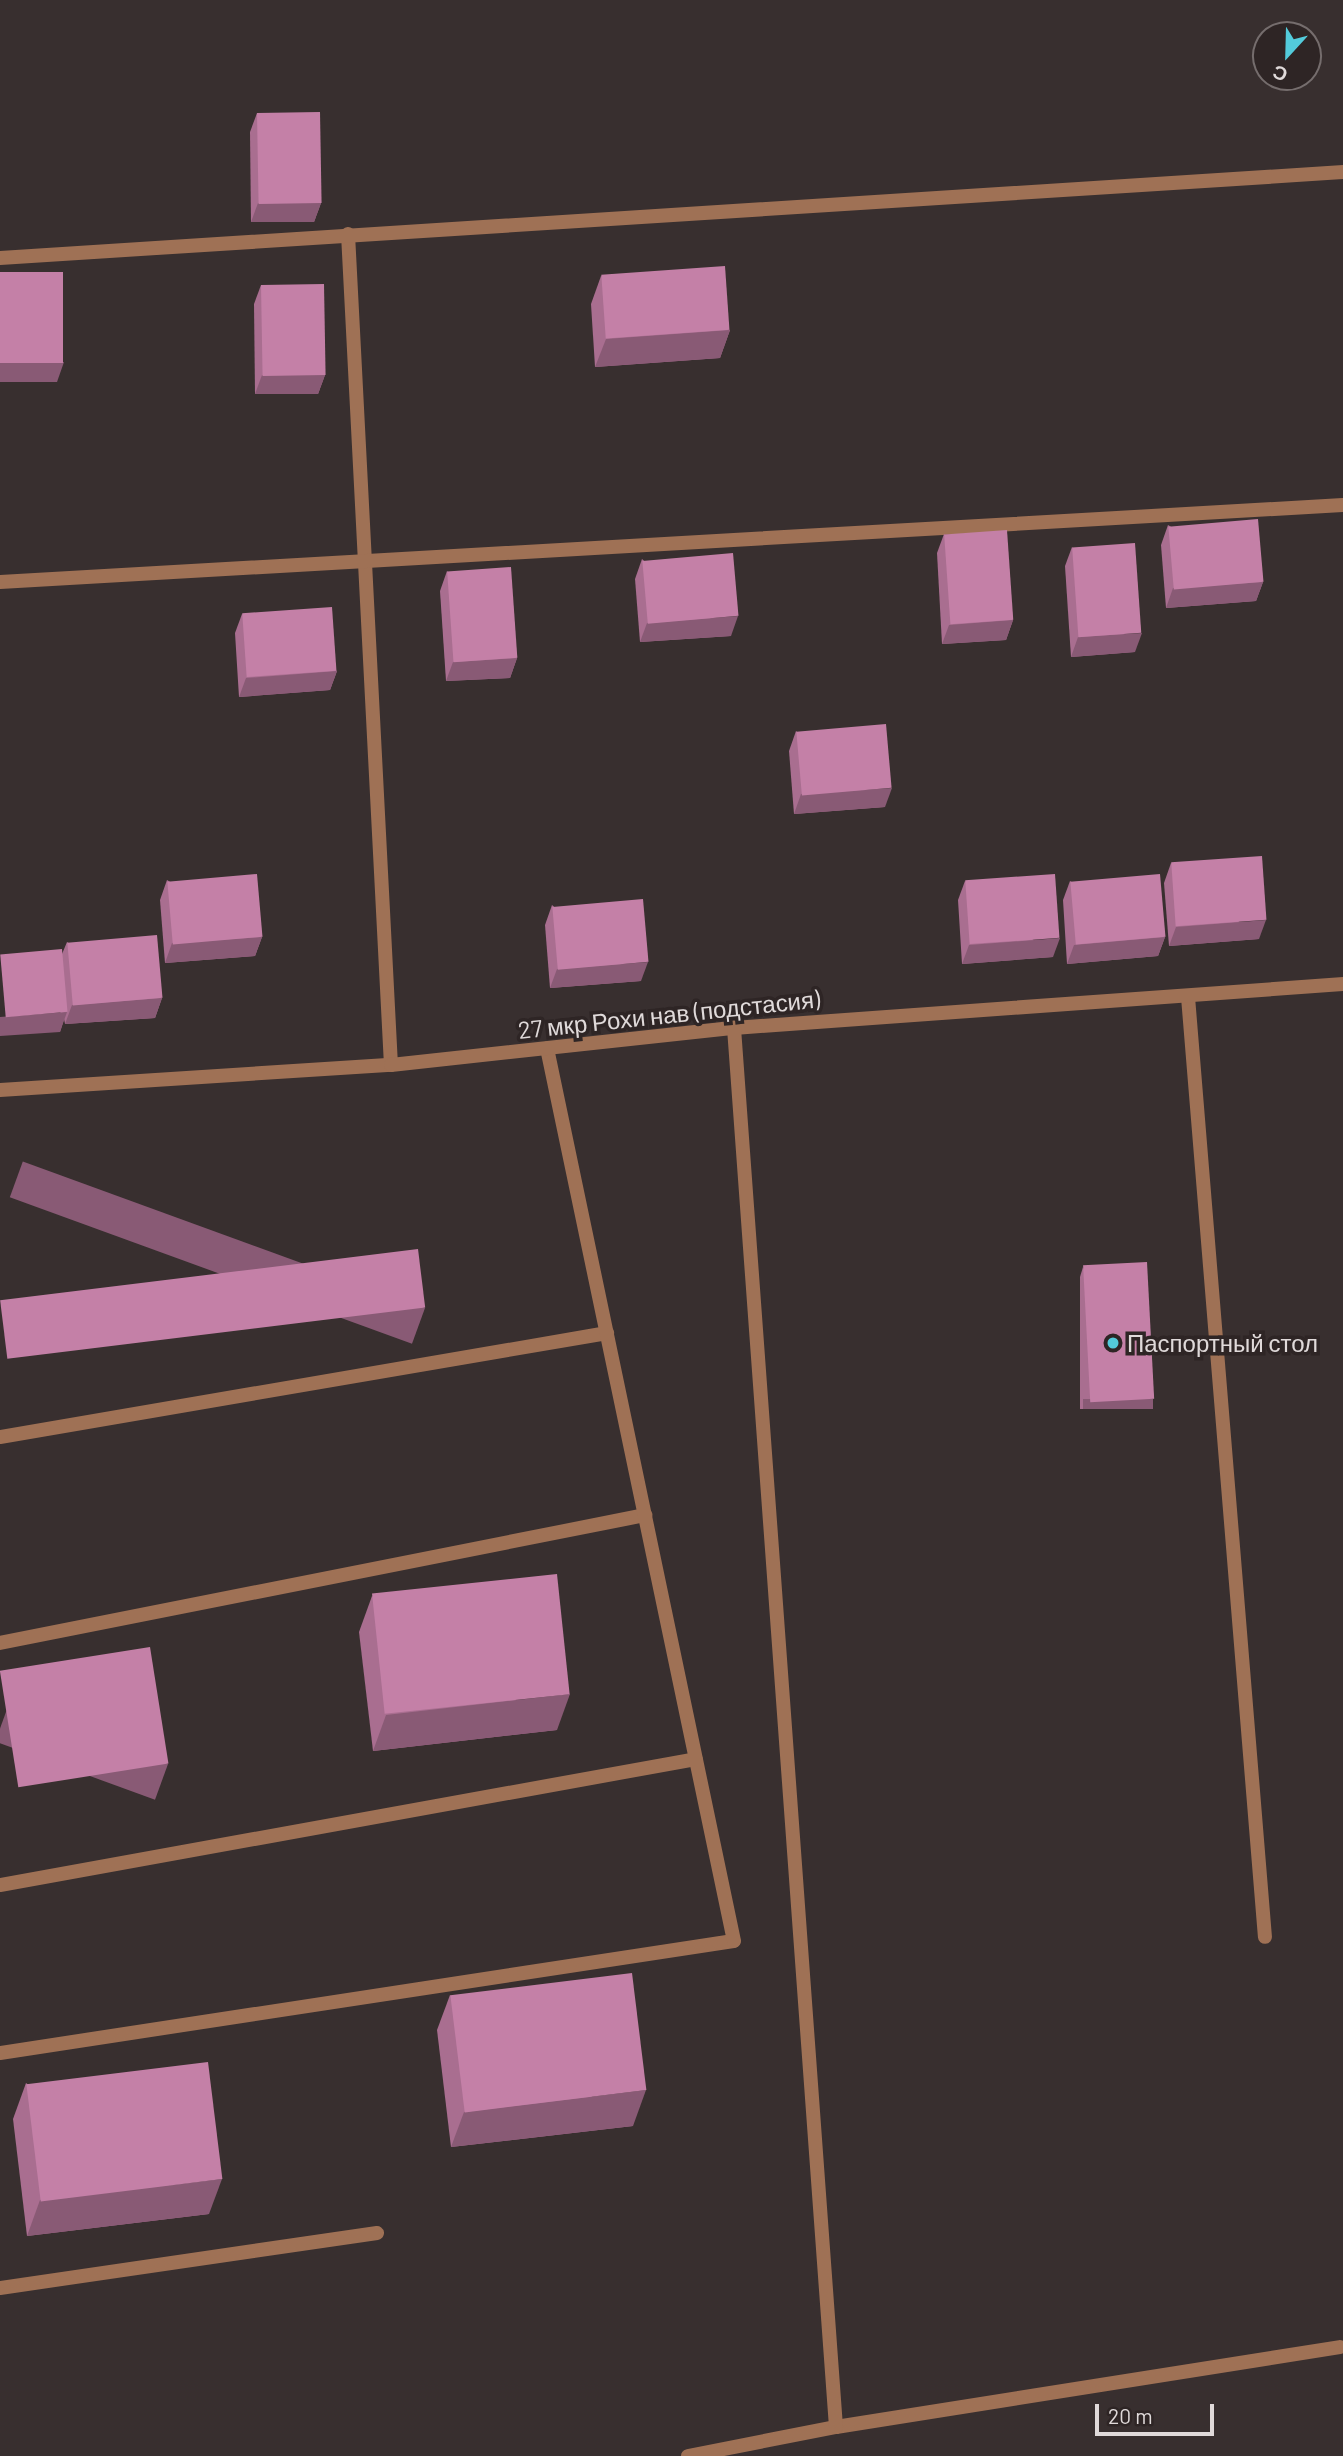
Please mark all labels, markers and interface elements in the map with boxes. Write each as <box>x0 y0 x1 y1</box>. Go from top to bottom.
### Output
north arrow <box>1252 21 1322 91</box>
text: С <box>1269 61 1290 87</box>
street label: 27 мкр Рохи нав (подстасия) <box>517 984 821 1044</box>
place label: Паспортный стол <box>1127 1329 1318 1357</box>
marker: Паспортный стол <box>1105 1335 1121 1351</box>
scale bar <box>1098 2390 1217 2434</box>
text: 20 m <box>1108 2403 1153 2428</box>

